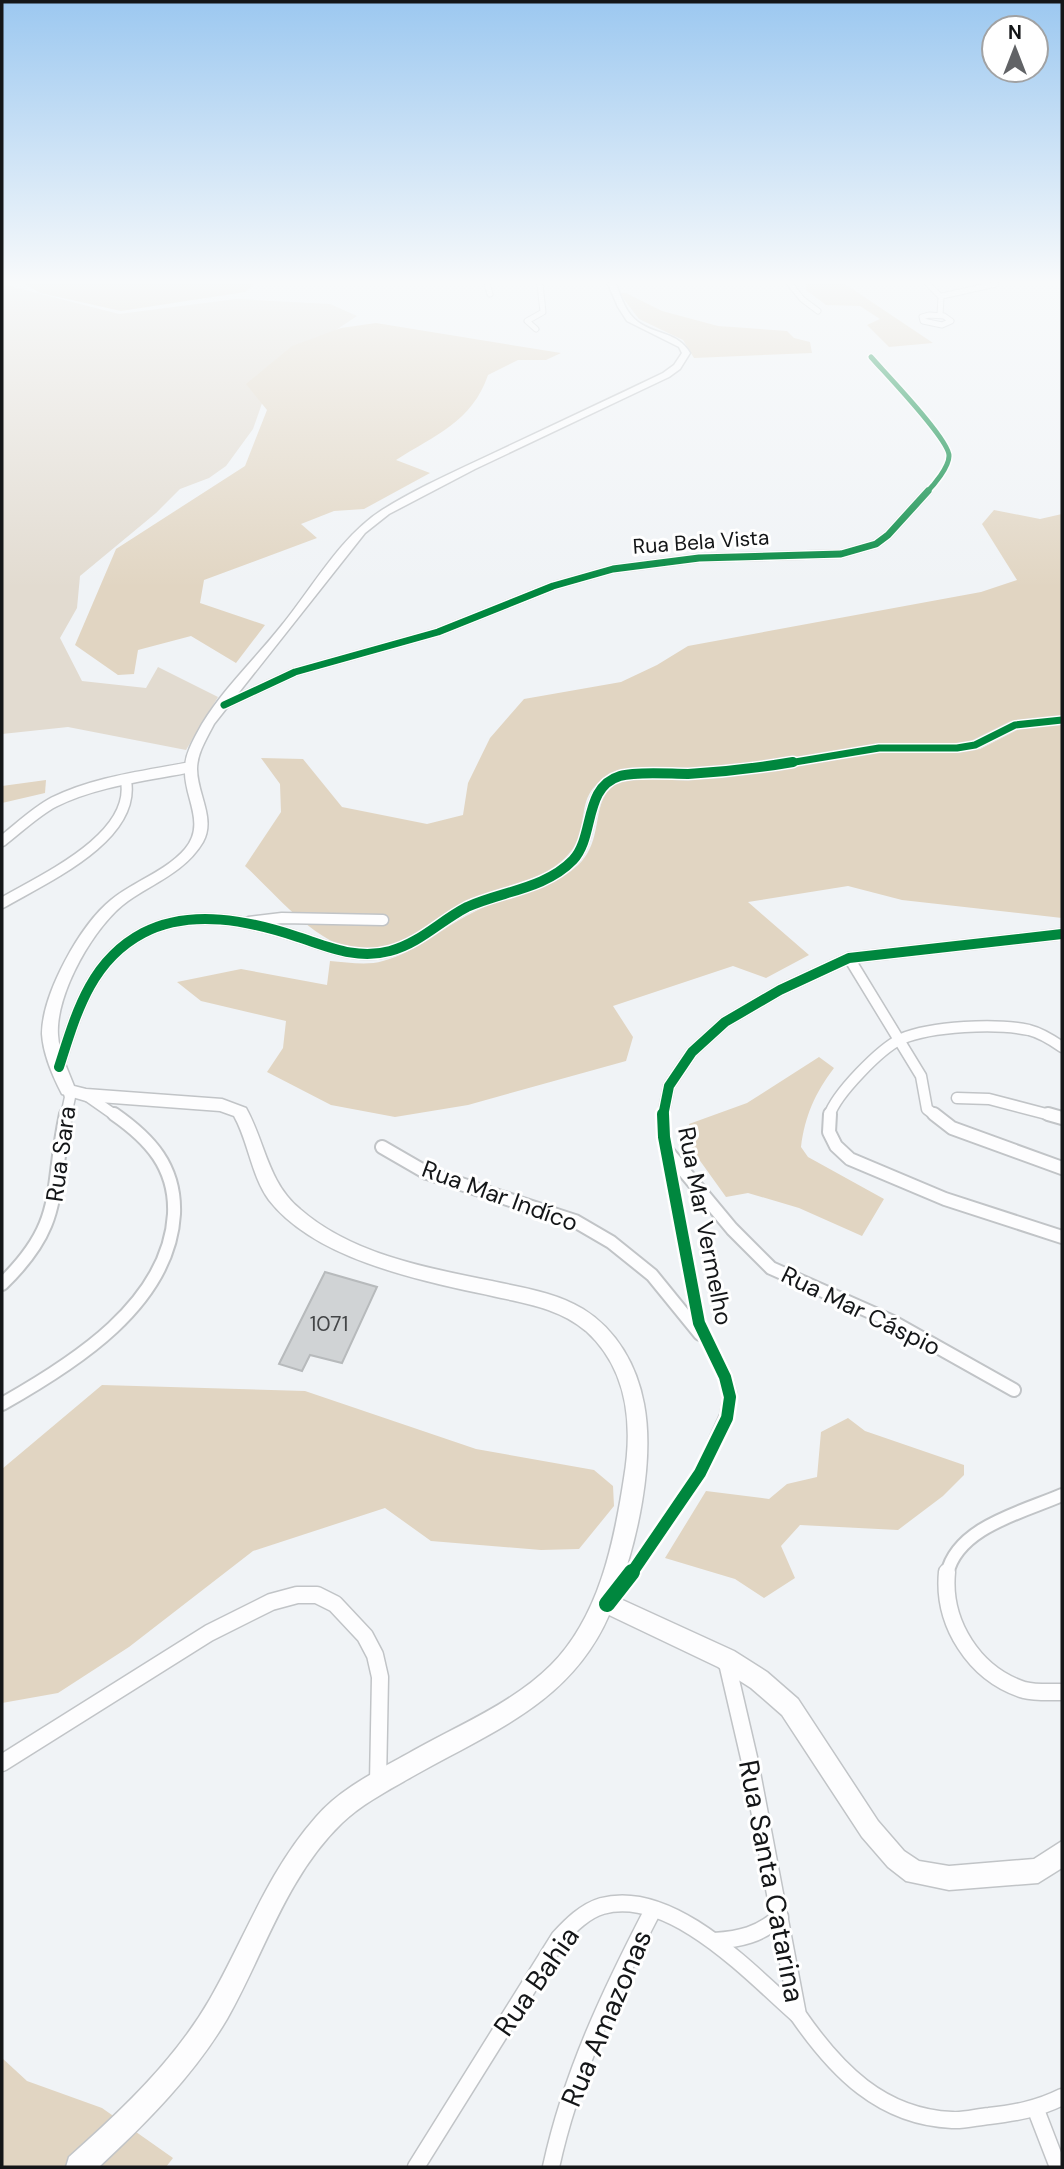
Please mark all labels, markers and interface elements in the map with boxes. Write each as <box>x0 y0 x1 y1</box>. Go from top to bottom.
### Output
north arrow <box>980 14 1050 84</box>
text: N <box>1008 20 1022 45</box>
street label: Rua Bela Vista <box>632 523 770 561</box>
street label: Rua Sara <box>38 1104 83 1204</box>
street label: Rua Mar Vermelho <box>671 1124 740 1328</box>
street label: Rua Mar Indíco <box>418 1153 582 1238</box>
street label: Rua Mar Cáspio <box>777 1259 946 1362</box>
house number: 1071 <box>310 1310 348 1338</box>
street label: Rua Santa Catarina <box>730 1757 813 2005</box>
street label: Rua Bahia <box>485 1919 588 2043</box>
street label: Rua Amazonas <box>553 1924 660 2112</box>

